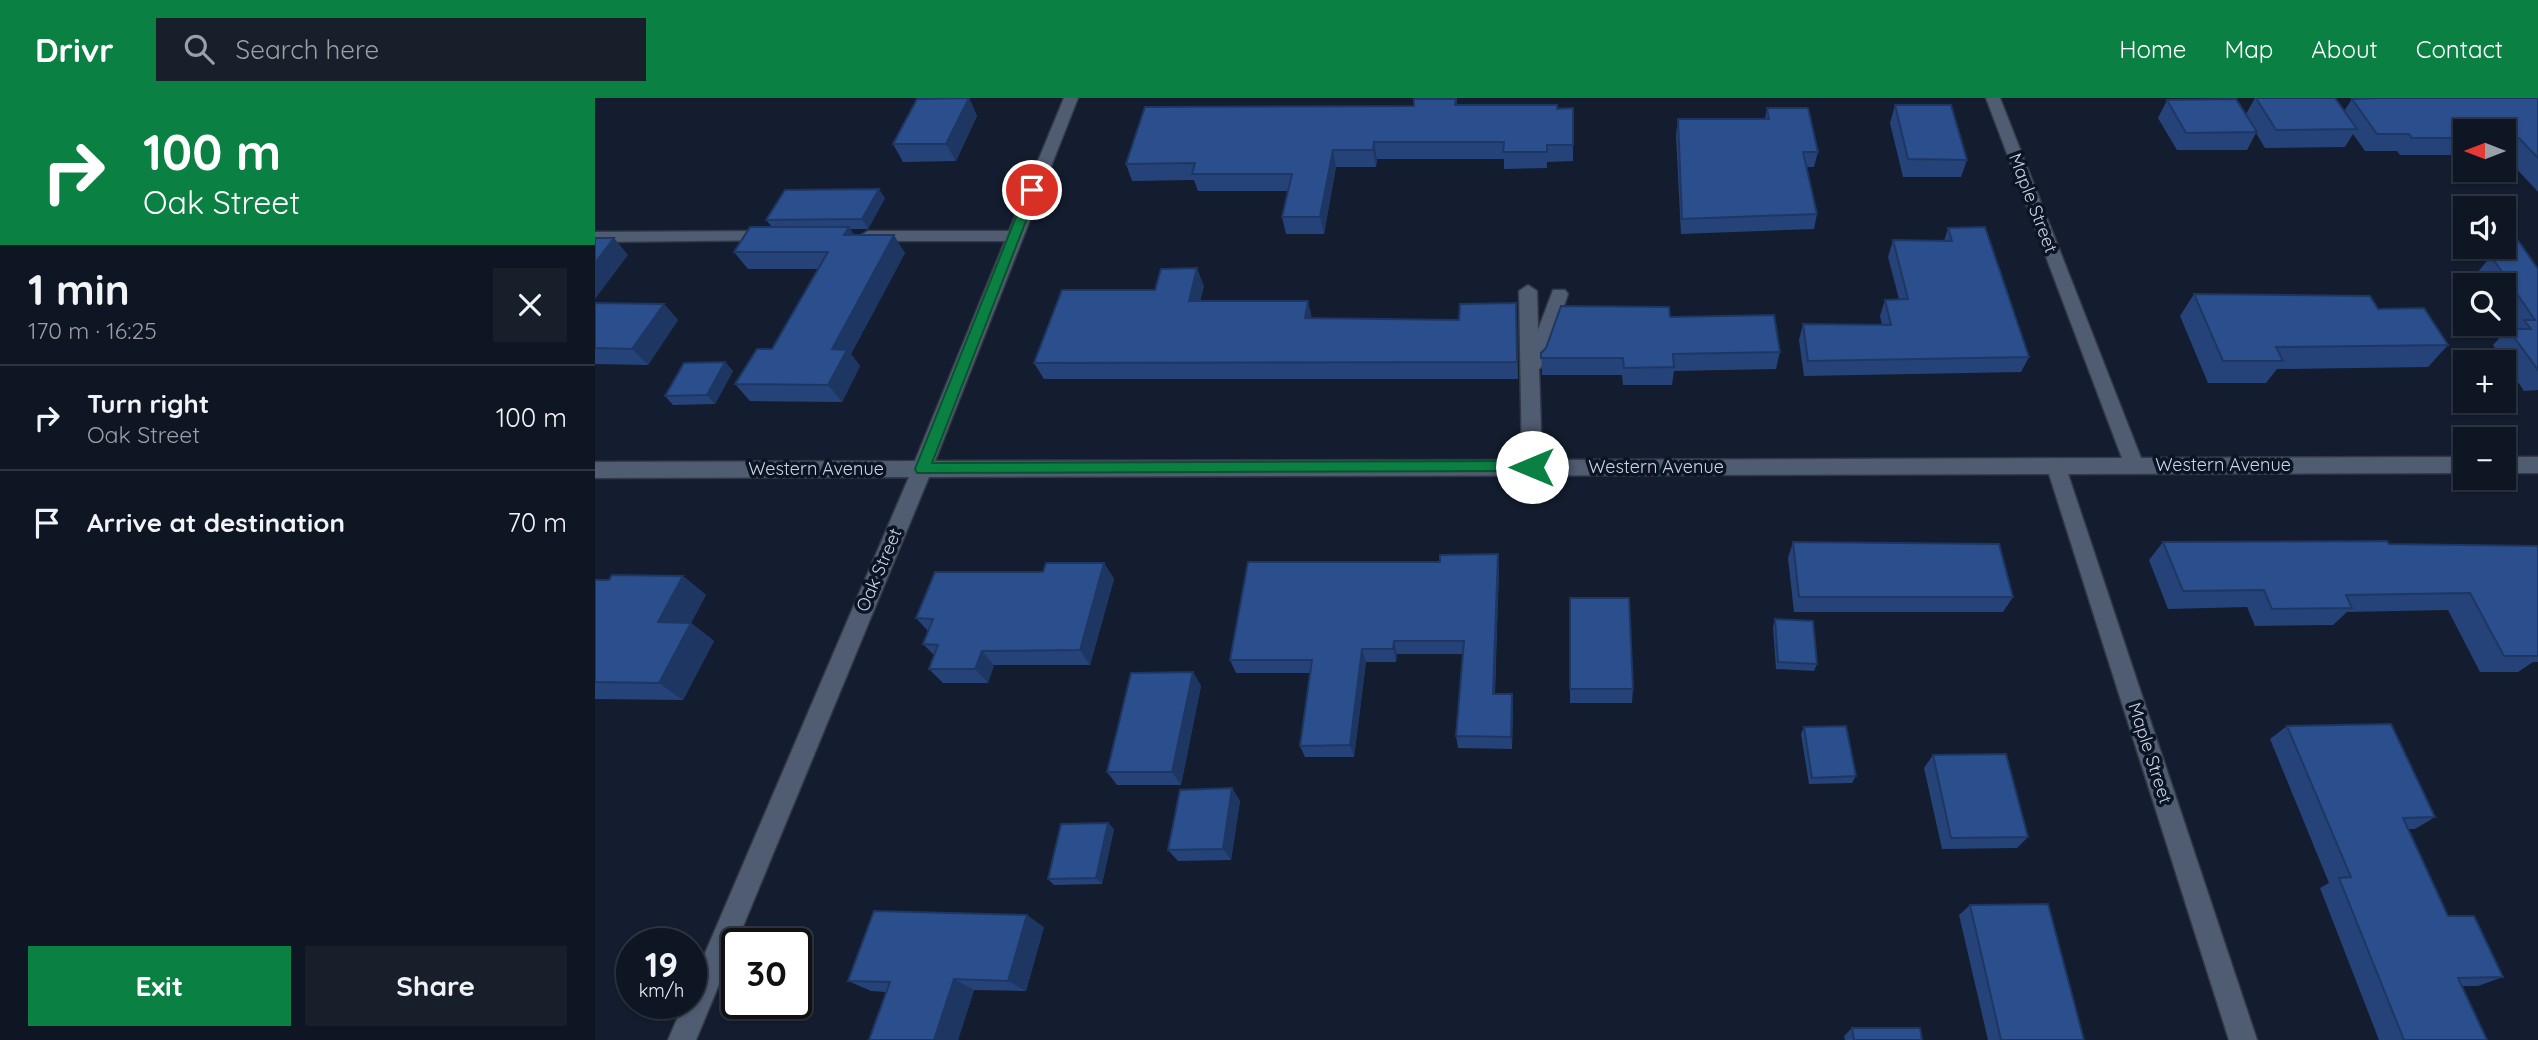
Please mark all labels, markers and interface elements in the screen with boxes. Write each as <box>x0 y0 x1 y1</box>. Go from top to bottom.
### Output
search box <box>156 18 646 81</box>
text: Drivr <box>35 29 114 70</box>
icon: search <box>180 30 218 68</box>
text: Search here <box>236 33 379 66</box>
text: Home <box>2119 34 2186 64</box>
text: Map <box>2224 34 2273 64</box>
text: About <box>2311 34 2378 64</box>
text: Contact <box>2416 34 2503 64</box>
north arrow <box>2453 119 2517 182</box>
map controls <box>2453 119 2516 490</box>
text: 100 m <box>143 121 281 182</box>
icon: right <box>28 126 119 217</box>
street label: Maple Street <box>2004 150 2063 256</box>
pin <box>1002 160 1062 220</box>
icon: arrive <box>1013 171 1051 209</box>
text: Oak Street <box>143 182 300 222</box>
button: sound <box>2453 196 2516 259</box>
text: 1 min <box>28 263 130 316</box>
button: close <box>493 268 567 342</box>
button: search <box>2453 273 2516 336</box>
text: 170 m · 16:25 <box>28 316 157 345</box>
button: + <box>2453 350 2516 413</box>
text: Turn right <box>87 387 209 420</box>
icon: right <box>28 399 66 437</box>
text: 100 m <box>496 401 567 434</box>
text: Oak Street <box>87 420 200 449</box>
button: − <box>2453 427 2516 490</box>
position arrow <box>1495 430 1569 504</box>
street label: Western Avenue <box>2155 453 2291 476</box>
street label: Western Avenue <box>1588 455 1724 478</box>
street label: Western Avenue <box>748 457 884 480</box>
icon: arrive <box>28 504 66 542</box>
text: Arrive at destination <box>87 506 345 539</box>
text: 70 m <box>507 506 567 539</box>
street label: Oak Street <box>851 525 906 615</box>
street label: Maple Street <box>2123 699 2178 806</box>
speed limit sign: 30 <box>721 928 812 1019</box>
text: 19 <box>645 942 678 986</box>
button: Exit <box>28 946 291 1026</box>
button: Share <box>305 946 567 1026</box>
text: km/h <box>639 979 684 1002</box>

